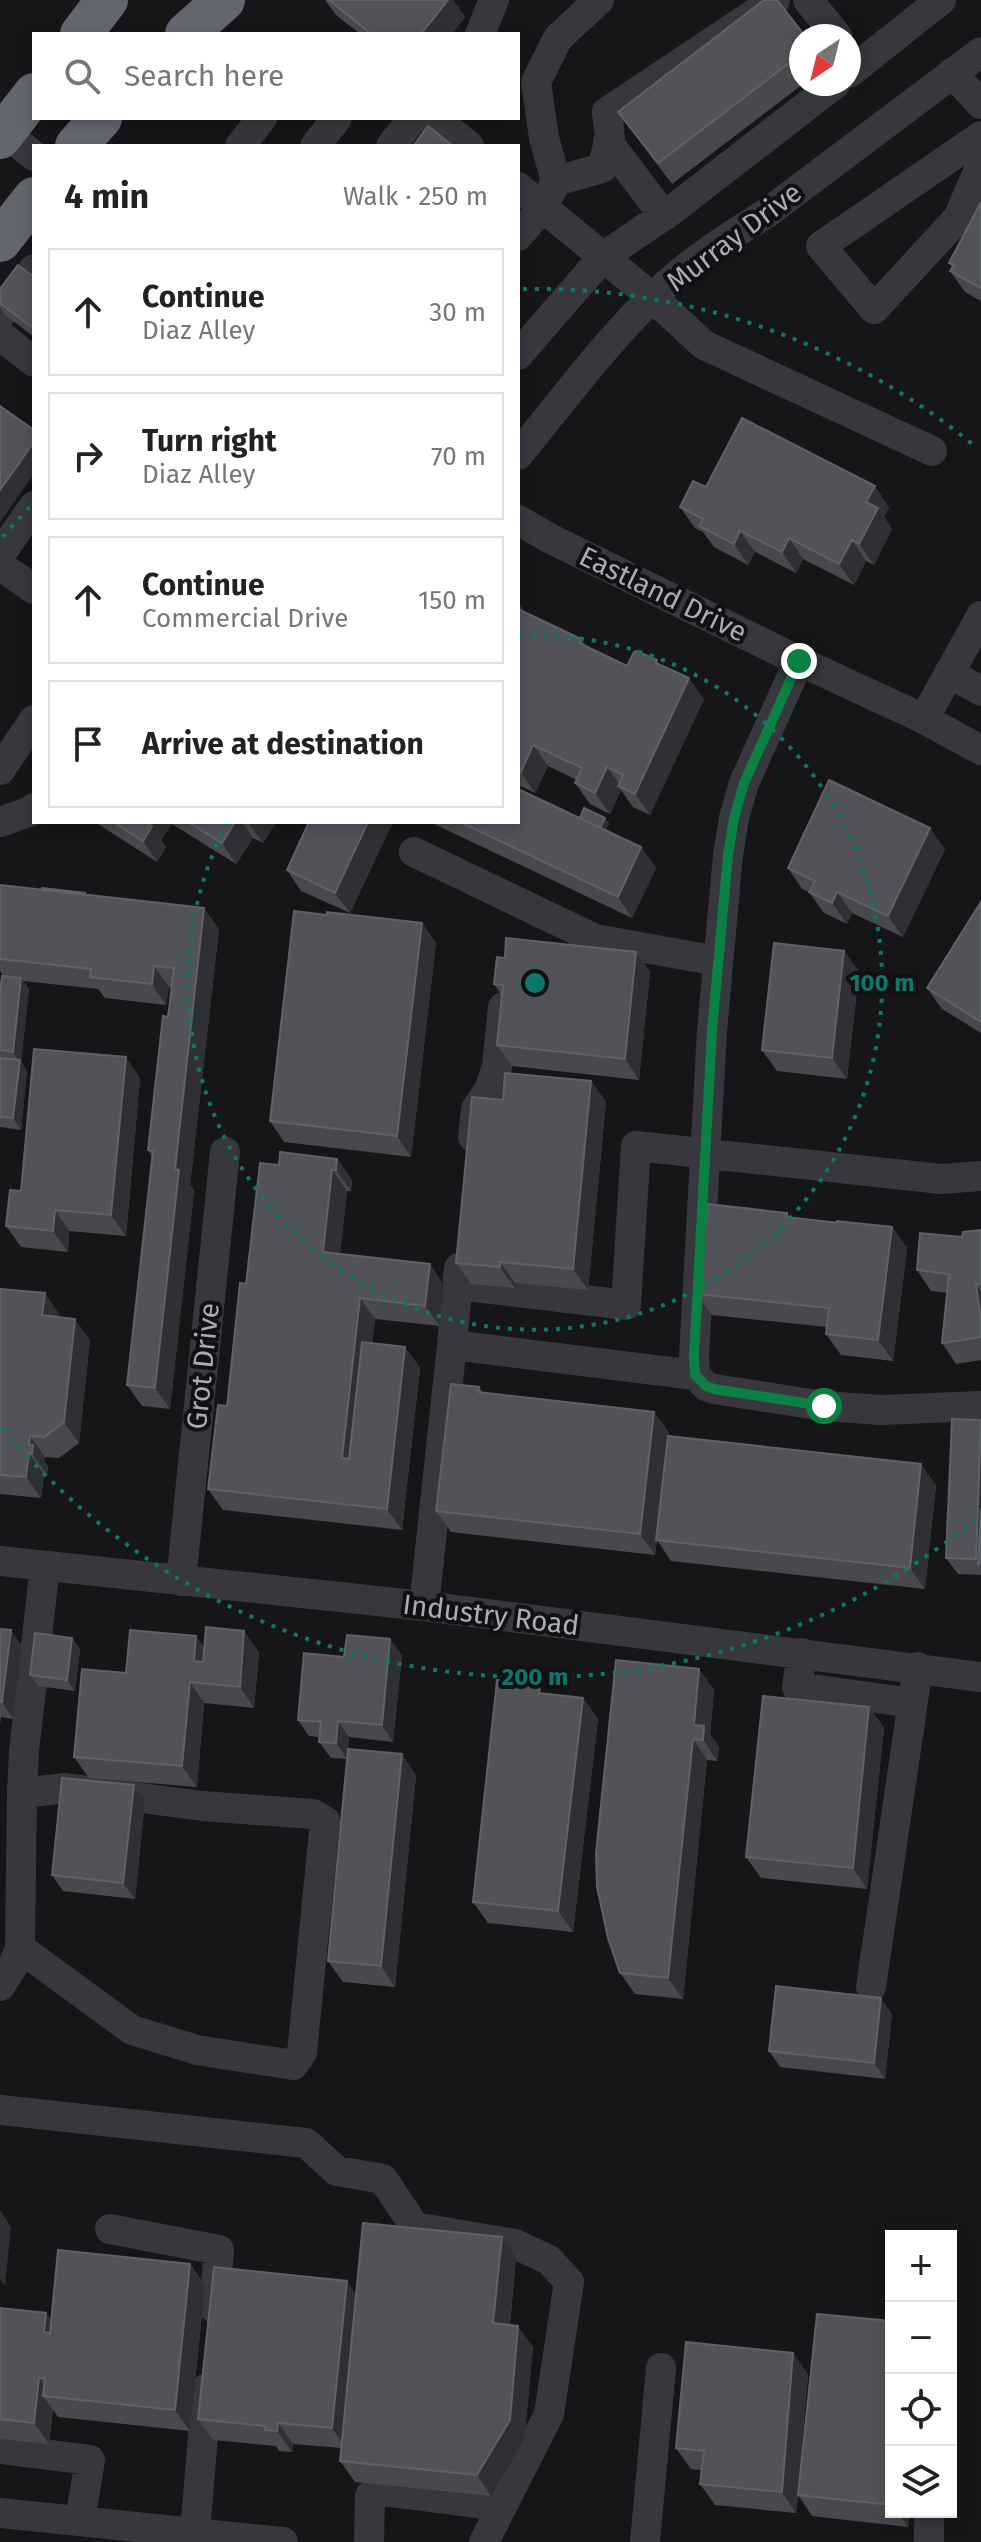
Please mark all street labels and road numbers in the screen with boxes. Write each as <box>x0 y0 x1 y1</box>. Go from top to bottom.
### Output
street label: Murray Drive <box>660 176 808 298</box>
street label: Eastland Drive <box>574 539 752 649</box>
street label: Grot Drive <box>180 1301 226 1431</box>
street label: Industry Road <box>401 1588 581 1642</box>

